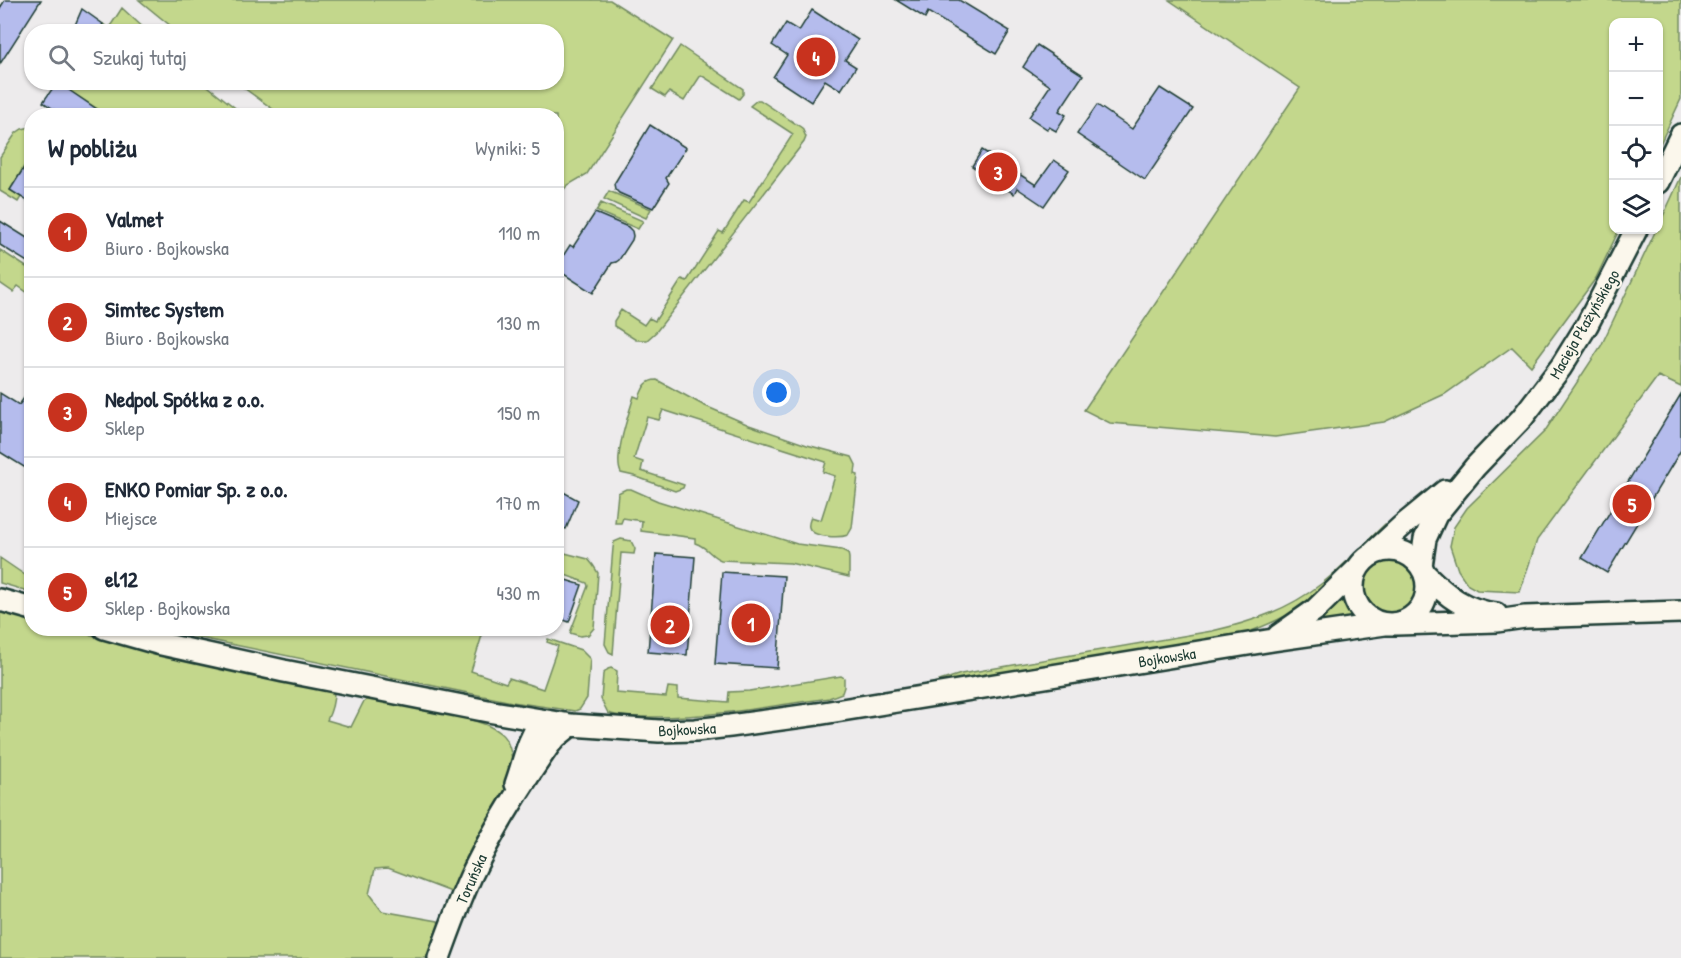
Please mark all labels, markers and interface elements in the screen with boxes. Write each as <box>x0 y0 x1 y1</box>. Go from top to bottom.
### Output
map controls <box>1609 18 1663 234</box>
button: + <box>1609 18 1663 72</box>
search box <box>24 24 564 90</box>
pin: 4 <box>796 34 836 80</box>
icon: search <box>45 41 78 74</box>
text: Szukaj tutaj <box>93 42 187 72</box>
button: − <box>1609 72 1663 126</box>
button: locate <box>1609 126 1663 180</box>
text: W pobliżu <box>48 130 137 165</box>
text: Wyniki: 5 <box>475 134 540 161</box>
pin: 3 <box>978 150 1018 195</box>
button: layers <box>1609 180 1663 234</box>
text: Valmet <box>105 204 163 234</box>
text: 1 <box>64 219 71 246</box>
text: 110 m <box>498 219 540 246</box>
text: Biuro · Bojkowska <box>105 234 229 261</box>
street label: Macieja Płażyńskiego <box>1544 265 1625 383</box>
text: Simtec System <box>105 294 224 324</box>
text: 2 <box>63 309 72 336</box>
text: 130 m <box>497 309 540 336</box>
text: Biuro · Bojkowska <box>105 324 229 351</box>
your location <box>762 378 791 407</box>
text: Nedpol Spółka z o.o. <box>105 384 264 414</box>
text: 3 <box>63 399 72 426</box>
text: 150 m <box>497 399 540 426</box>
text: Sklep <box>105 414 144 441</box>
text: ENKO Pomiar Sp. z o.o. <box>105 474 288 504</box>
pin: 5 <box>1612 482 1652 526</box>
text: 4 <box>64 489 71 516</box>
text: 170 m <box>496 489 540 516</box>
text: Miejsce <box>105 504 157 531</box>
text: el12 <box>105 564 138 594</box>
text: 5 <box>63 579 72 606</box>
text: 430 m <box>496 579 540 606</box>
text: Sklep · Bojkowska <box>105 594 230 621</box>
pin: 1 <box>732 600 771 646</box>
pin: 2 <box>650 602 690 648</box>
street label: Bojkowska <box>1137 642 1197 672</box>
street label: Bojkowska <box>658 717 716 741</box>
street label: Toruńska <box>450 850 492 908</box>

